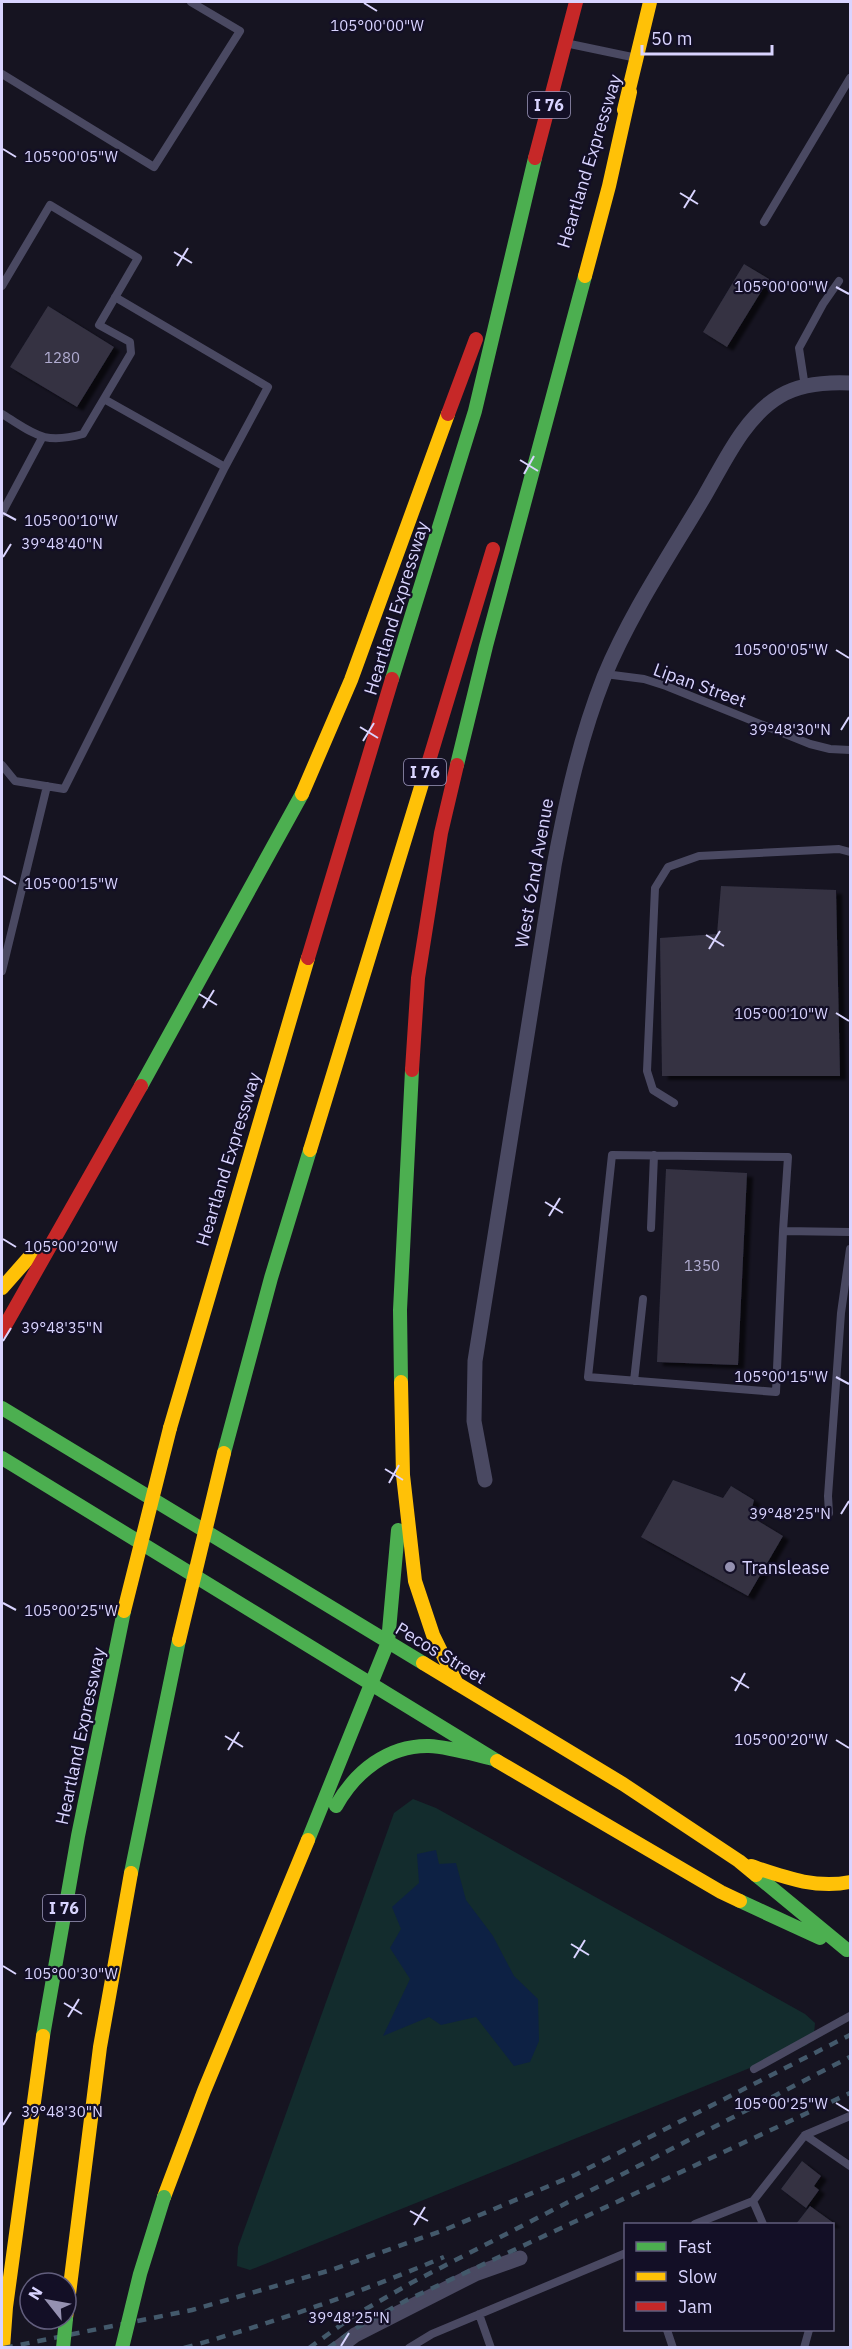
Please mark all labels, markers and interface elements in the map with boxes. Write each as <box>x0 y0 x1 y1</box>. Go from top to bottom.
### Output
text: 105°00'00"W <box>330 16 424 35</box>
scale bar <box>642 18 772 56</box>
text: 50 m <box>651 27 693 50</box>
street label: Heartland Expressway <box>552 71 626 251</box>
road number: I 76 <box>528 92 570 118</box>
text: 105°00'05"W <box>24 147 118 166</box>
text: 105°00'00"W <box>734 277 828 296</box>
house number: 1280 <box>44 348 80 367</box>
text: 105°00'10"W <box>24 511 118 530</box>
street label: Heartland Expressway <box>359 518 433 698</box>
text: 39°48'40"N <box>21 534 103 553</box>
text: 105°00'05"W <box>734 640 828 659</box>
street label: Lipan Street <box>650 658 750 712</box>
text: 39°48'30"N <box>749 720 831 739</box>
road number: I 76 <box>404 759 446 785</box>
street label: West 62nd Avenue <box>510 796 558 950</box>
text: 105°00'15"W <box>24 874 118 893</box>
text: 105°00'10"W <box>734 1004 828 1023</box>
street label: Heartland Expressway <box>191 1069 265 1249</box>
text: 105°00'20"W <box>24 1237 118 1256</box>
house number: 1350 <box>684 1256 720 1275</box>
text: 39°48'35"N <box>21 1318 103 1337</box>
text: 105°00'15"W <box>734 1367 828 1386</box>
text: 39°48'25"N <box>749 1504 831 1523</box>
place label: Translease <box>742 1556 830 1579</box>
marker: Translease <box>723 1560 737 1574</box>
text: 105°00'25"W <box>24 1601 118 1620</box>
street label: Pecos Street <box>391 1617 491 1689</box>
street label: Heartland Expressway <box>50 1645 110 1827</box>
text: 105°00'20"W <box>734 1730 828 1749</box>
road number: I 76 <box>43 1895 85 1921</box>
text: 105°00'30"W <box>24 1964 118 1983</box>
text: 105°00'25"W <box>734 2094 828 2113</box>
text: 39°48'30"N <box>21 2102 103 2121</box>
legend <box>624 2223 834 2331</box>
text: Fast <box>678 2235 712 2258</box>
text: Slow <box>678 2265 717 2288</box>
north arrow <box>18 2271 78 2331</box>
text: N <box>24 2283 47 2303</box>
text: Jam <box>678 2295 713 2318</box>
text: 39°48'25"N <box>308 2308 390 2327</box>

